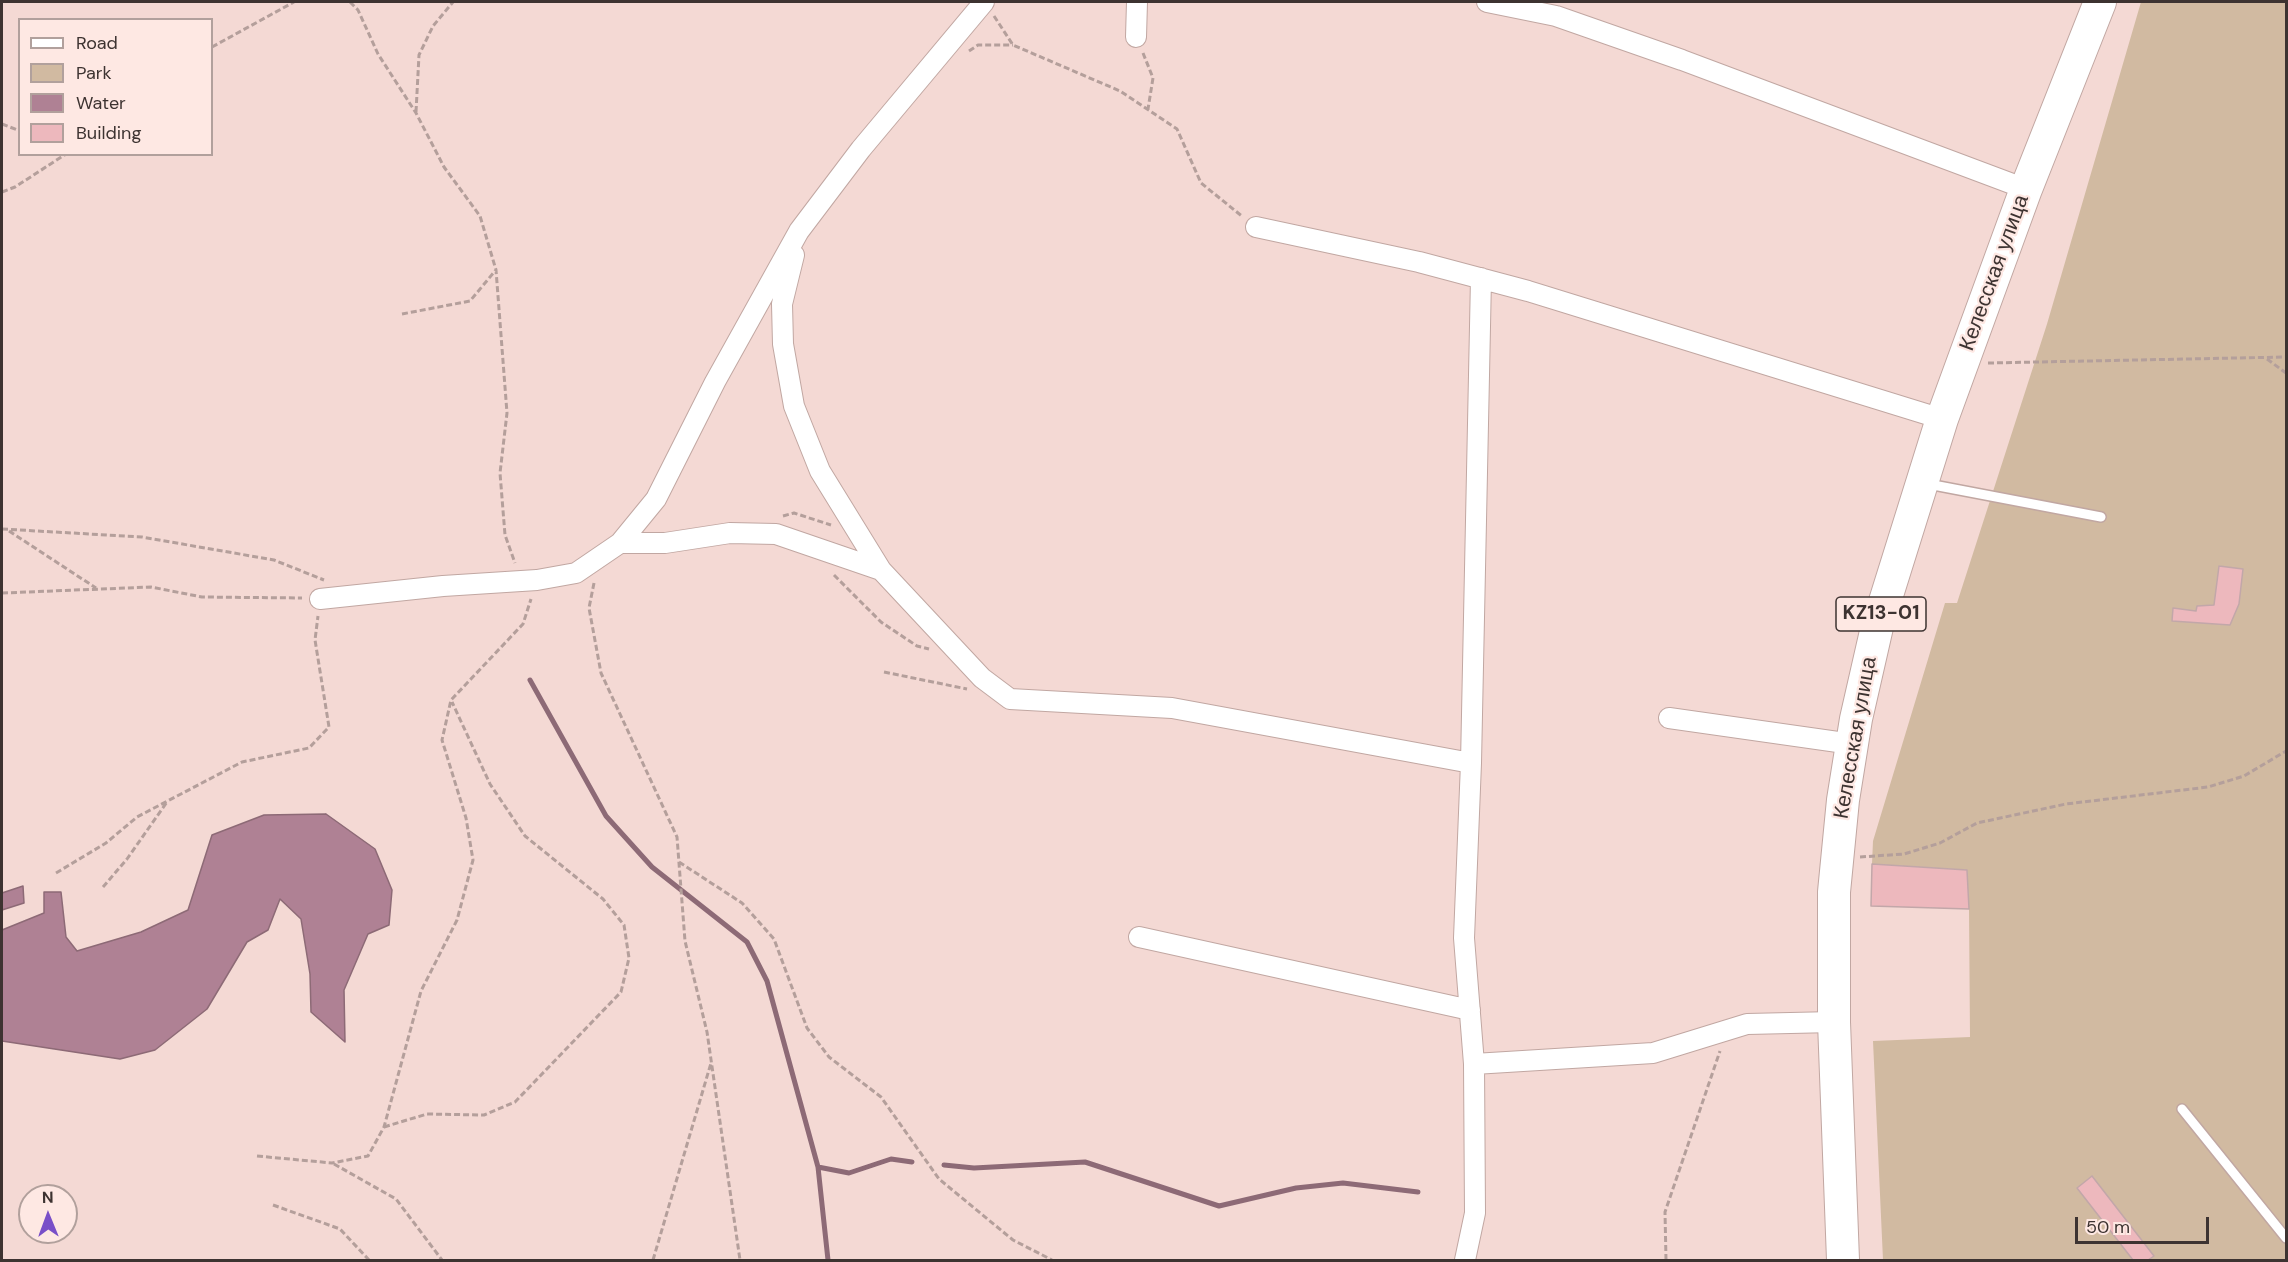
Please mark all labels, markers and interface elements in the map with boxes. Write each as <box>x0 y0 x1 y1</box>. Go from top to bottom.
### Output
legend <box>18 18 213 156</box>
text: Road <box>76 31 118 55</box>
text: Park <box>76 61 112 85</box>
text: Water <box>76 91 126 115</box>
text: Building <box>76 121 141 145</box>
street label: Келесская улица <box>1955 192 2035 354</box>
road number: KZ13-01 <box>1836 597 1926 631</box>
street label: Келесская улица <box>1829 655 1883 821</box>
north arrow <box>18 1184 78 1244</box>
text: N <box>42 1187 54 1208</box>
scale bar <box>2078 1205 2212 1243</box>
text: 50 m <box>2086 1215 2130 1239</box>

